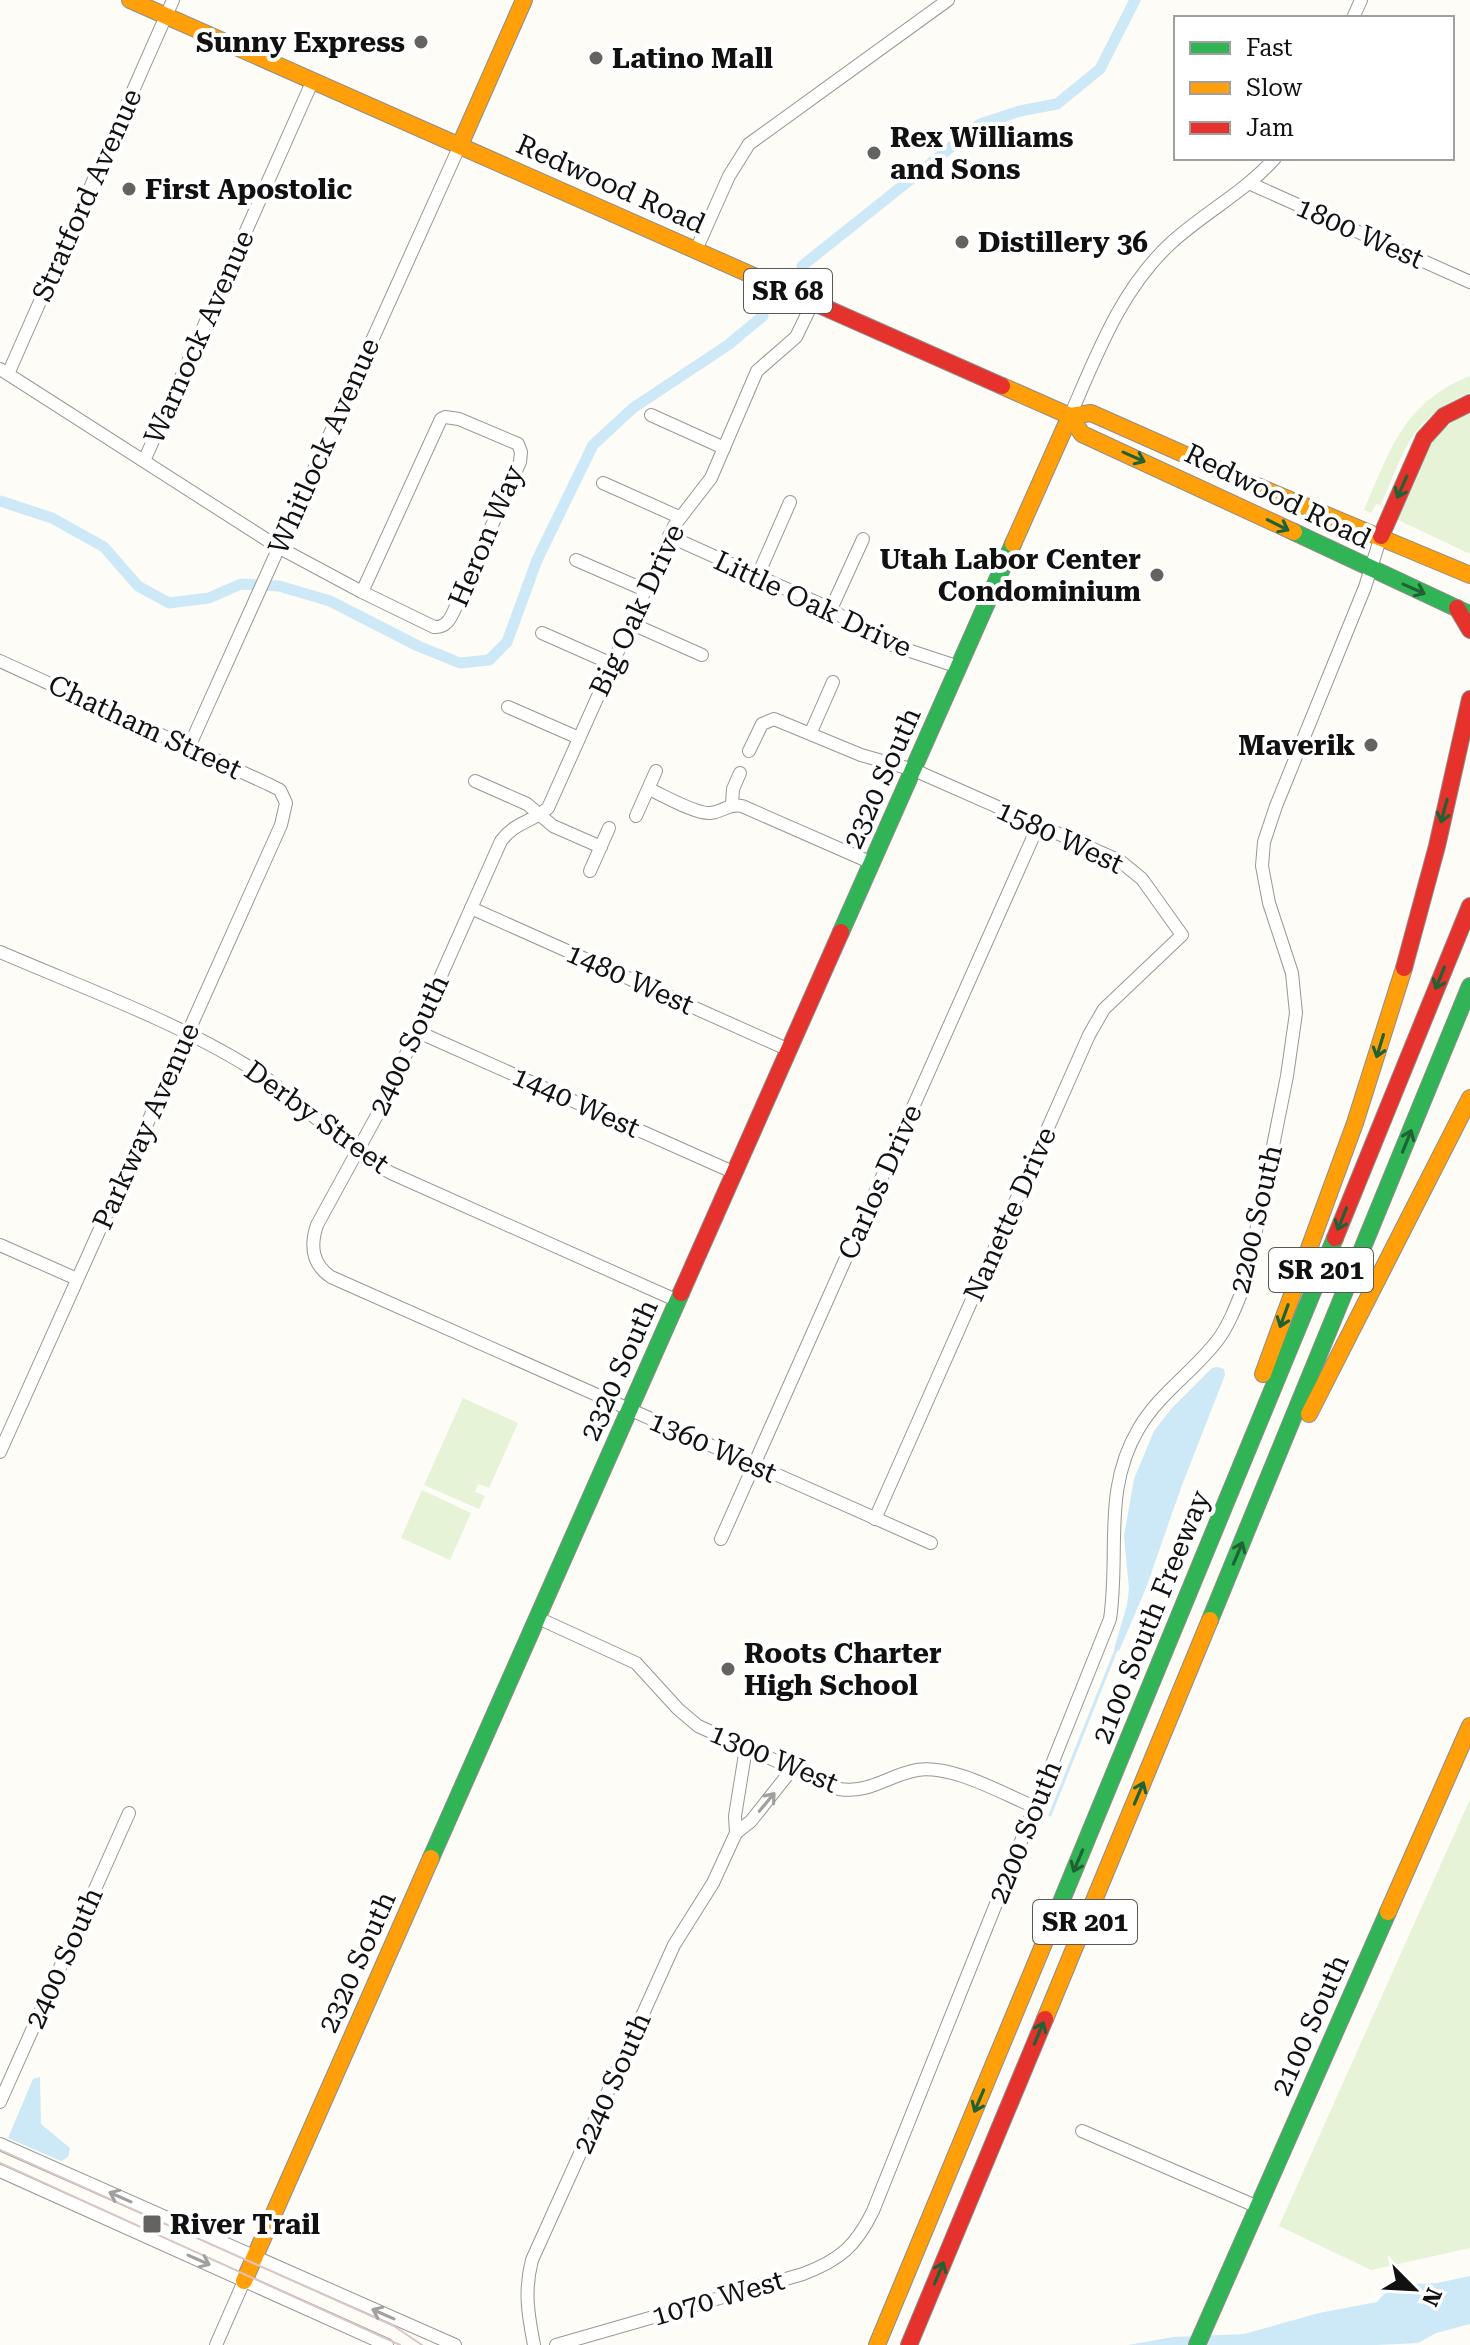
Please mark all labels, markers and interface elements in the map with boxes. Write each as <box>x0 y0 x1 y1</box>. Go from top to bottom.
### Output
legend <box>1174 16 1454 160</box>
place label: Sunny Express <box>196 26 405 59</box>
marker: Sunny Express <box>412 33 430 51</box>
text: Fast <box>1246 34 1293 62</box>
place label: Latino Mall <box>612 42 773 75</box>
marker: Latino Mall <box>587 49 605 67</box>
text: Slow <box>1246 74 1303 102</box>
street label: Stratford Avenue <box>25 84 149 306</box>
text: Jam <box>1246 114 1294 142</box>
place label: Rex Williams and Sons <box>890 121 1074 186</box>
street label: Redwood Road <box>511 128 711 240</box>
marker: Rex Williams and Sons <box>865 144 883 162</box>
place label: First Apostolic <box>145 173 352 206</box>
marker: First Apostolic <box>120 180 138 198</box>
street label: 1800 West <box>1291 190 1429 276</box>
street label: Warnock Avenue <box>137 225 261 449</box>
place label: Distillery 36 <box>978 226 1148 259</box>
marker: Distillery 36 <box>953 233 971 251</box>
road number: SR 68 <box>744 269 832 313</box>
street label: Whitlock Avenue <box>262 333 386 559</box>
street label: Redwood Road <box>1179 437 1377 555</box>
one-way arrow <box>1122 450 1146 465</box>
street label: Heron Way <box>441 460 531 612</box>
one-way arrow <box>1394 475 1409 499</box>
one-way arrow <box>1266 518 1290 533</box>
street label: Big Oak Drive <box>583 519 691 701</box>
place label: Utah Labor Center Condominium <box>880 543 1141 608</box>
street label: Little Oak Drive <box>709 544 917 664</box>
marker: Utah Labor Center Condominium <box>1148 566 1166 584</box>
one-way arrow <box>1401 582 1425 597</box>
street label: Chatham Street <box>43 668 247 786</box>
street label: 2320 South <box>836 702 928 854</box>
place label: Maverik <box>1238 729 1355 762</box>
marker: Maverik <box>1362 736 1380 754</box>
street label: 1580 West <box>991 793 1129 881</box>
one-way arrow <box>1436 798 1451 824</box>
street label: 1480 West <box>561 936 699 1022</box>
one-way arrow <box>1432 965 1447 990</box>
street label: 2400 South <box>362 970 456 1120</box>
street label: Parkway Avenue <box>86 1018 206 1234</box>
one-way arrow <box>1372 1032 1387 1058</box>
street label: Derby Street <box>238 1054 396 1180</box>
street label: 1440 West <box>507 1059 645 1145</box>
street label: Carlos Drive <box>831 1099 929 1265</box>
street label: Nanette Drive <box>957 1122 1063 1306</box>
one-way arrow <box>1401 1129 1415 1154</box>
street label: 2200 South <box>1223 1142 1289 1296</box>
one-way arrow <box>1334 1206 1349 1231</box>
road number: SR 201 <box>1269 1248 1373 1292</box>
street label: 2320 South <box>573 1294 665 1446</box>
one-way arrow <box>1276 1303 1291 1328</box>
street label: 1360 West <box>644 1404 782 1490</box>
street label: 2100 South Freeway <box>1085 1485 1217 1748</box>
one-way arrow <box>1232 1541 1247 1566</box>
place label: Roots Charter High School <box>744 1637 942 1702</box>
marker: Roots Charter High School <box>719 1660 737 1678</box>
street label: 1300 West <box>705 1716 843 1800</box>
street label: 2200 South <box>981 1756 1069 1908</box>
one-way arrow <box>1132 1781 1147 1806</box>
one-way arrow <box>758 1793 776 1813</box>
one-way arrow <box>1070 1848 1085 1873</box>
street label: 2400 South <box>18 1882 110 2034</box>
street label: 2320 South <box>311 1886 403 2038</box>
road number: SR 201 <box>1033 1900 1137 1944</box>
street label: 2100 South <box>1264 1949 1356 2101</box>
street label: 2240 South <box>566 2007 658 2159</box>
one-way arrow <box>1032 2021 1047 2046</box>
one-way arrow <box>970 2088 985 2113</box>
one-way arrow <box>108 2188 133 2203</box>
place label: River Trail <box>170 2208 320 2241</box>
marker: River Trail <box>141 2213 163 2235</box>
north arrow <box>1374 2249 1454 2329</box>
one-way arrow <box>186 2254 211 2269</box>
one-way arrow <box>932 2261 947 2286</box>
street label: 1070 West <box>648 2263 788 2333</box>
text: N <box>1417 2284 1447 2310</box>
one-way arrow <box>371 2306 395 2321</box>

